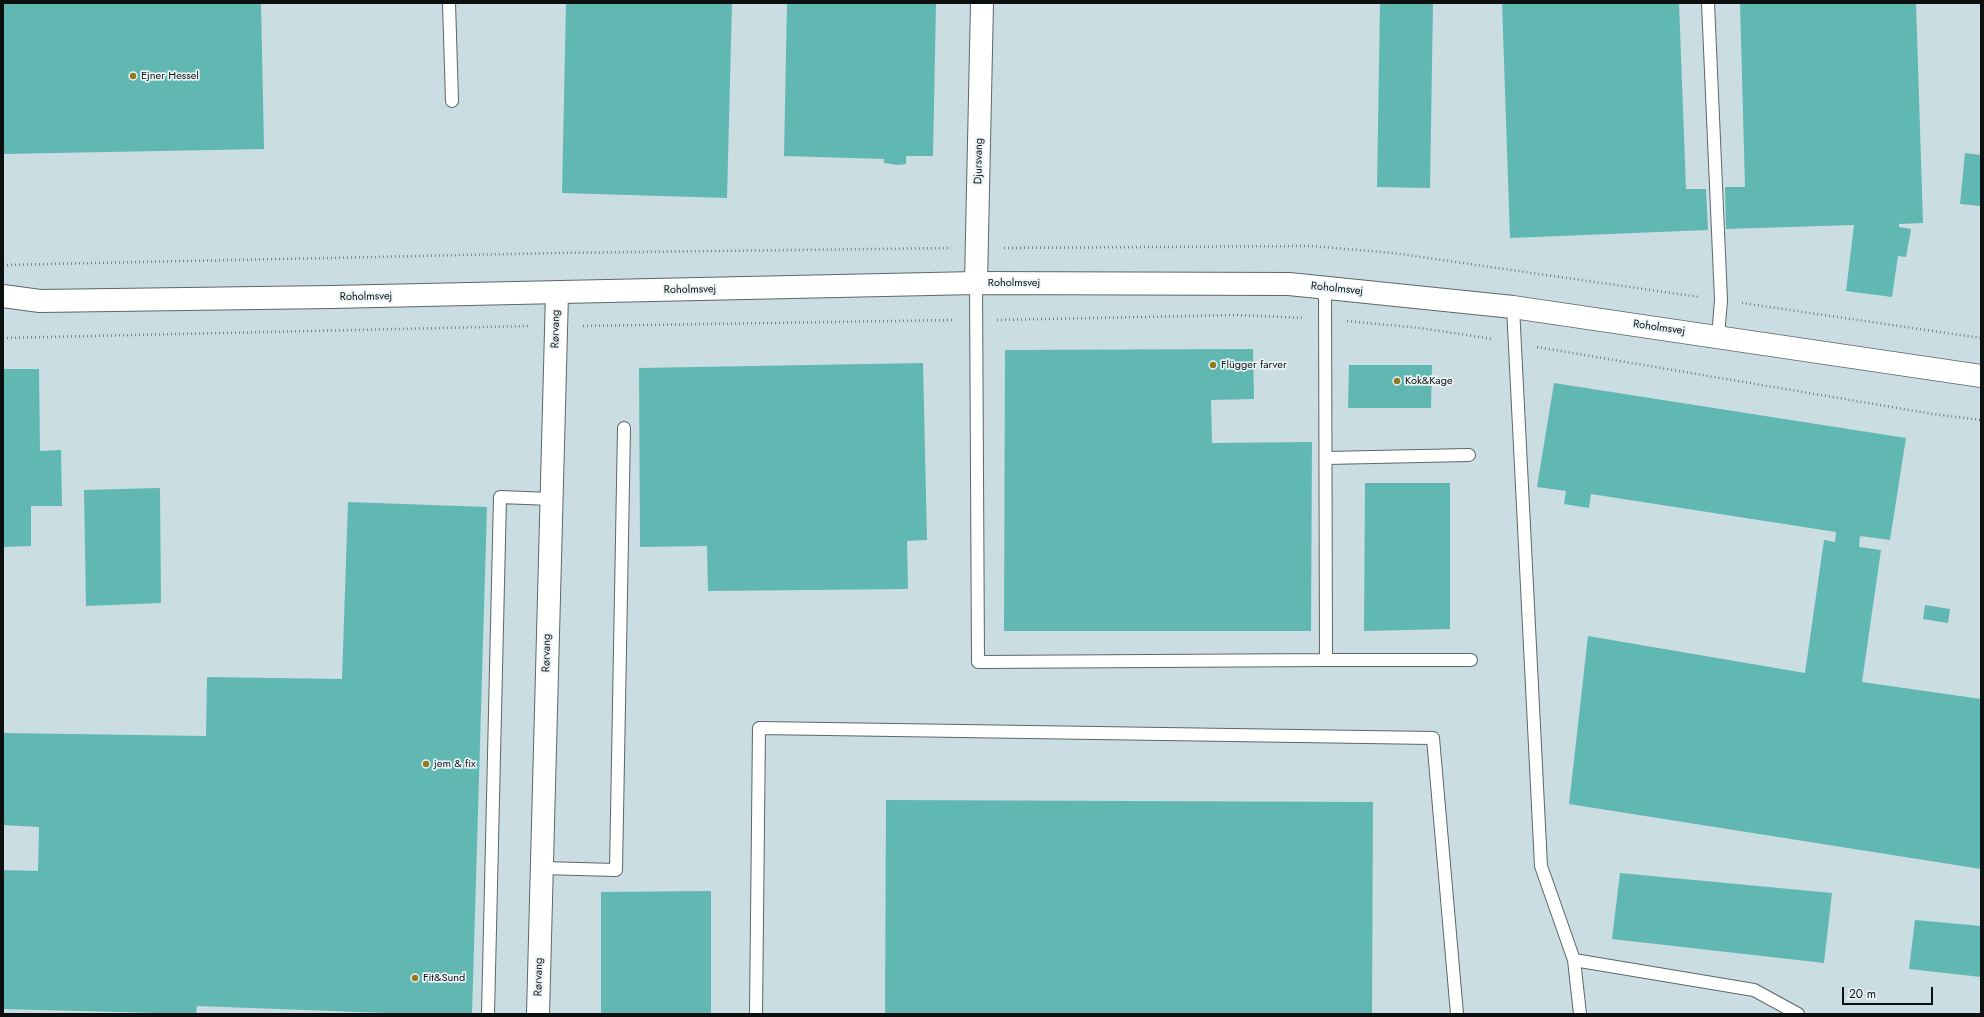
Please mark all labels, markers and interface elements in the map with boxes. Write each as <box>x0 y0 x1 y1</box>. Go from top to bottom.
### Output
place label: Ejner Hessel <box>141 69 199 83</box>
marker: Ejner Hessel <box>128 71 138 81</box>
street label: Djursvang <box>972 138 986 184</box>
street label: Roholmsvej <box>988 276 1040 290</box>
street label: Roholmsvej <box>1310 280 1364 298</box>
street label: Roholmsvej <box>664 283 716 297</box>
street label: Roholmsvej <box>340 290 392 304</box>
street label: Rørvang <box>549 310 563 348</box>
street label: Roholmsvej <box>1632 318 1686 338</box>
place label: Flügger farver <box>1221 358 1287 372</box>
marker: Flügger farver <box>1208 360 1218 370</box>
place label: Kok&Kage <box>1405 374 1453 388</box>
marker: Kok&Kage <box>1392 376 1402 386</box>
street label: Rørvang <box>540 634 554 672</box>
place label: jem & fix <box>434 757 476 771</box>
marker: jem & fix <box>421 759 431 769</box>
street label: Rørvang <box>532 958 546 996</box>
place label: Fit&Sund <box>423 971 465 985</box>
marker: Fit&Sund <box>410 973 420 983</box>
scale bar <box>1844 979 1935 1005</box>
text: 20 m <box>1849 985 1876 1003</box>

